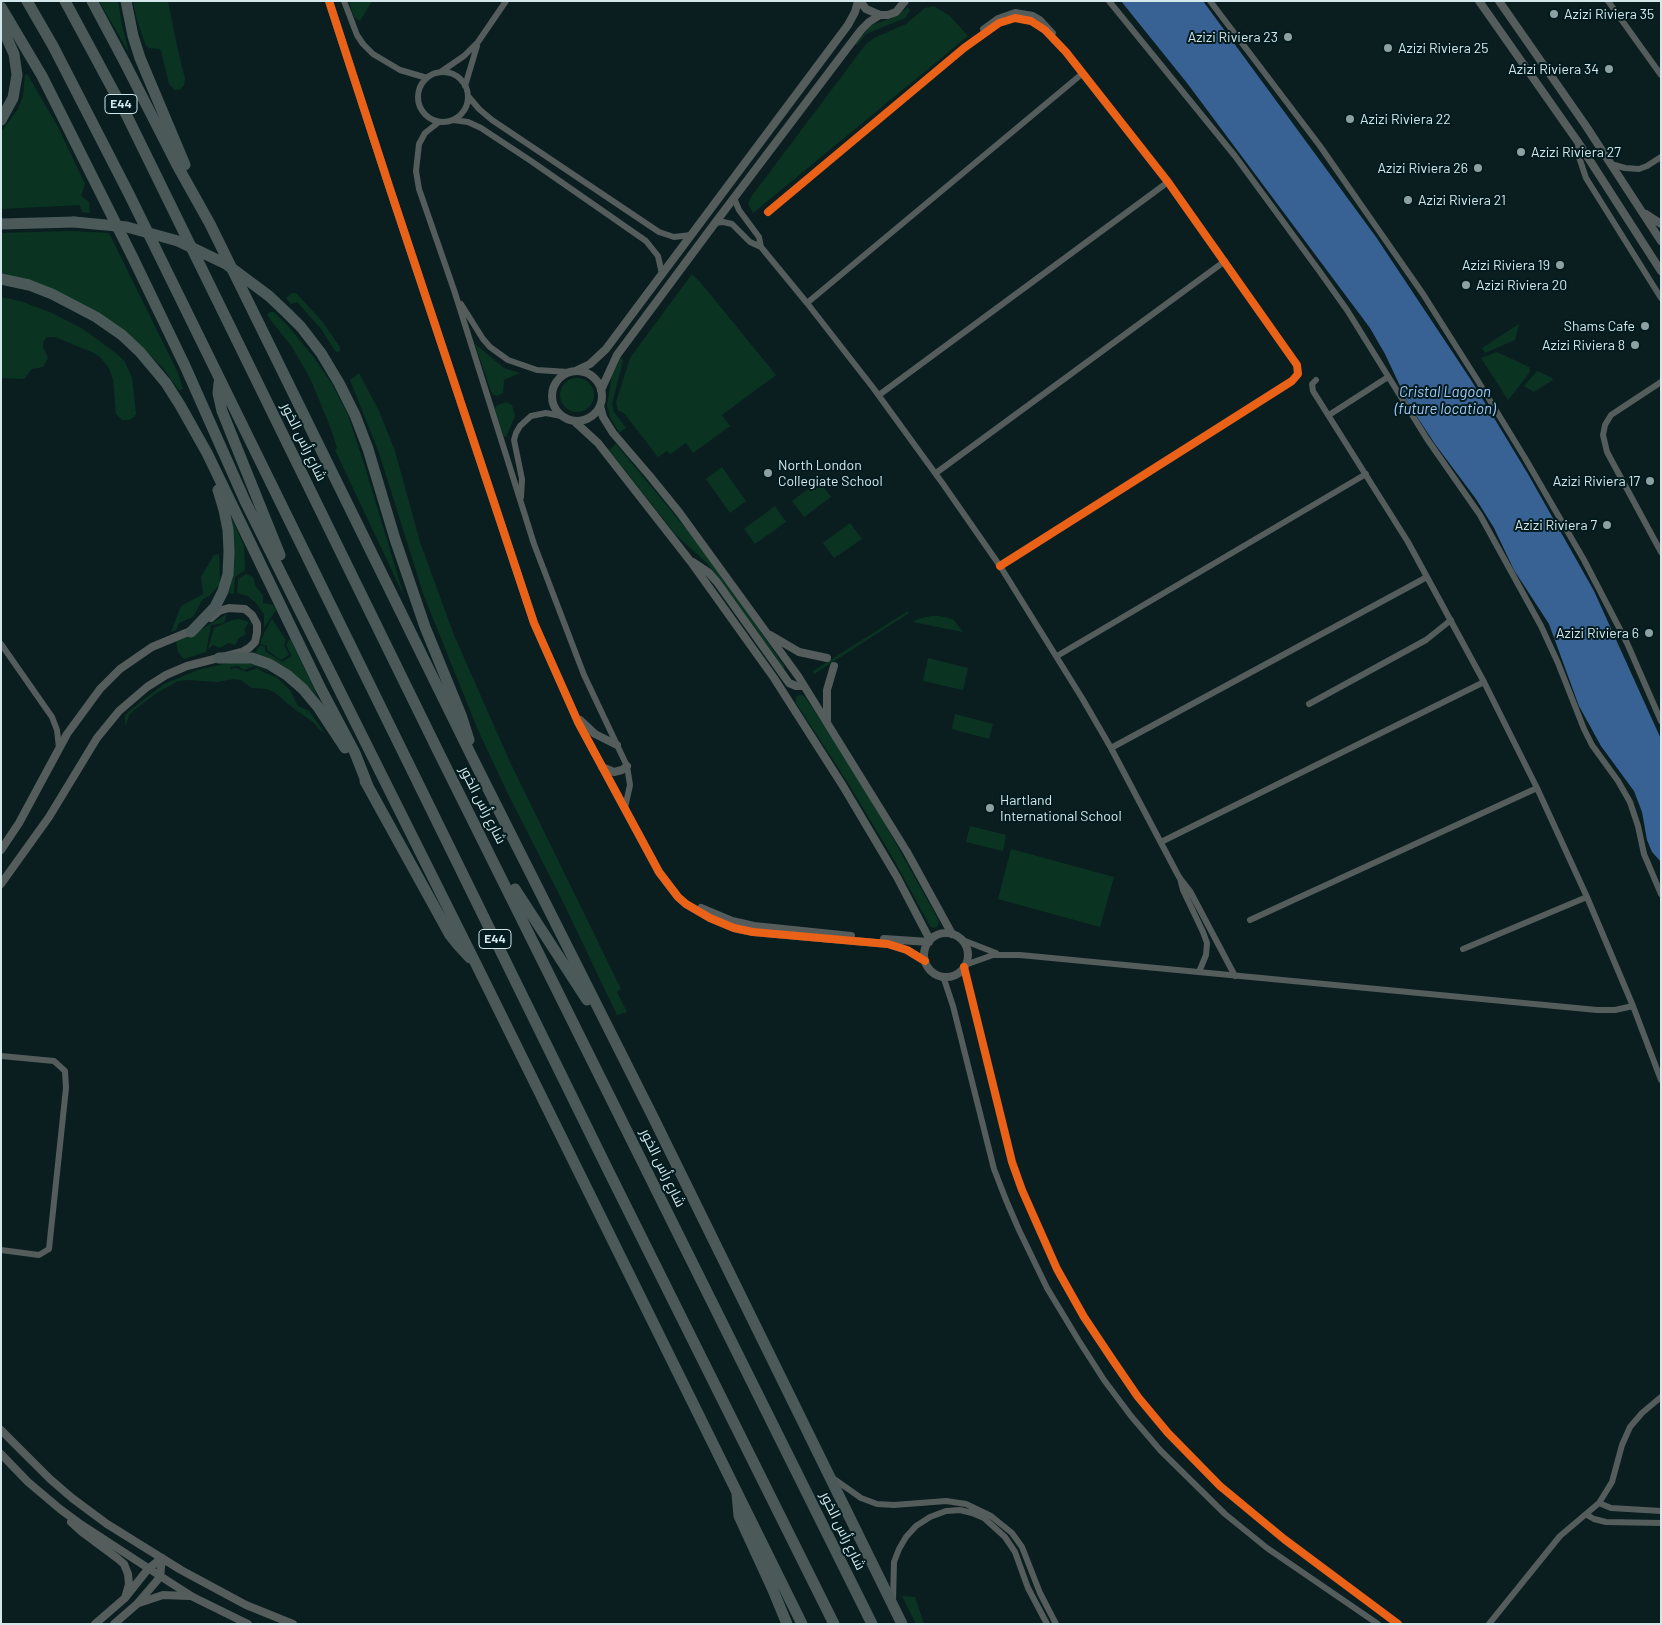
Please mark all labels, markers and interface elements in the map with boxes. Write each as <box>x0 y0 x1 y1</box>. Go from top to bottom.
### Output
place label: Azizi Riviera 35 <box>1564 6 1654 22</box>
marker: Azizi Riviera 35 <box>1548 8 1560 20</box>
place label: Azizi Riviera 23 <box>1188 29 1278 45</box>
marker: Azizi Riviera 23 <box>1282 31 1294 43</box>
place label: Azizi Riviera 25 <box>1398 40 1488 56</box>
marker: Azizi Riviera 25 <box>1382 42 1394 54</box>
place label: Azizi Riviera 34 <box>1508 61 1599 77</box>
marker: Azizi Riviera 34 <box>1603 63 1615 75</box>
road number: E44 <box>105 95 137 114</box>
place label: Azizi Riviera 22 <box>1360 111 1451 127</box>
marker: Azizi Riviera 22 <box>1344 113 1356 125</box>
place label: Azizi Riviera 27 <box>1531 144 1621 160</box>
marker: Azizi Riviera 27 <box>1515 146 1527 158</box>
place label: Azizi Riviera 26 <box>1378 160 1468 176</box>
marker: Azizi Riviera 26 <box>1472 162 1484 174</box>
place label: Azizi Riviera 21 <box>1418 192 1506 208</box>
marker: Azizi Riviera 21 <box>1402 194 1414 206</box>
place label: Azizi Riviera 19 <box>1462 257 1550 273</box>
marker: Azizi Riviera 19 <box>1554 259 1566 271</box>
place label: Azizi Riviera 20 <box>1476 277 1567 293</box>
marker: Azizi Riviera 20 <box>1460 279 1472 291</box>
place label: Shams Cafe <box>1564 318 1635 334</box>
marker: Shams Cafe <box>1639 320 1651 332</box>
place label: Azizi Riviera 8 <box>1542 337 1625 353</box>
marker: Azizi Riviera 8 <box>1629 339 1641 351</box>
water label: Cristal Lagoon (future location) <box>1394 383 1496 418</box>
street label: شارع رأس الخور <box>278 400 330 484</box>
place label: North London Collegiate School <box>778 457 883 490</box>
marker: North London Collegiate School <box>762 467 774 479</box>
place label: Azizi Riviera 17 <box>1553 473 1640 489</box>
marker: Azizi Riviera 17 <box>1644 475 1656 487</box>
place label: Azizi Riviera 7 <box>1515 517 1597 533</box>
marker: Azizi Riviera 7 <box>1601 519 1613 531</box>
place label: Azizi Riviera 6 <box>1556 625 1639 641</box>
marker: Azizi Riviera 6 <box>1643 627 1655 639</box>
street label: شارع رأس الخور <box>456 763 510 847</box>
place label: Hartland International School <box>1000 792 1122 824</box>
marker: Hartland International School <box>984 802 996 814</box>
road number: E44 <box>479 930 511 949</box>
street label: شارع رأس الخور <box>637 1126 689 1210</box>
street label: شارع رأس الخور <box>817 1489 869 1573</box>

